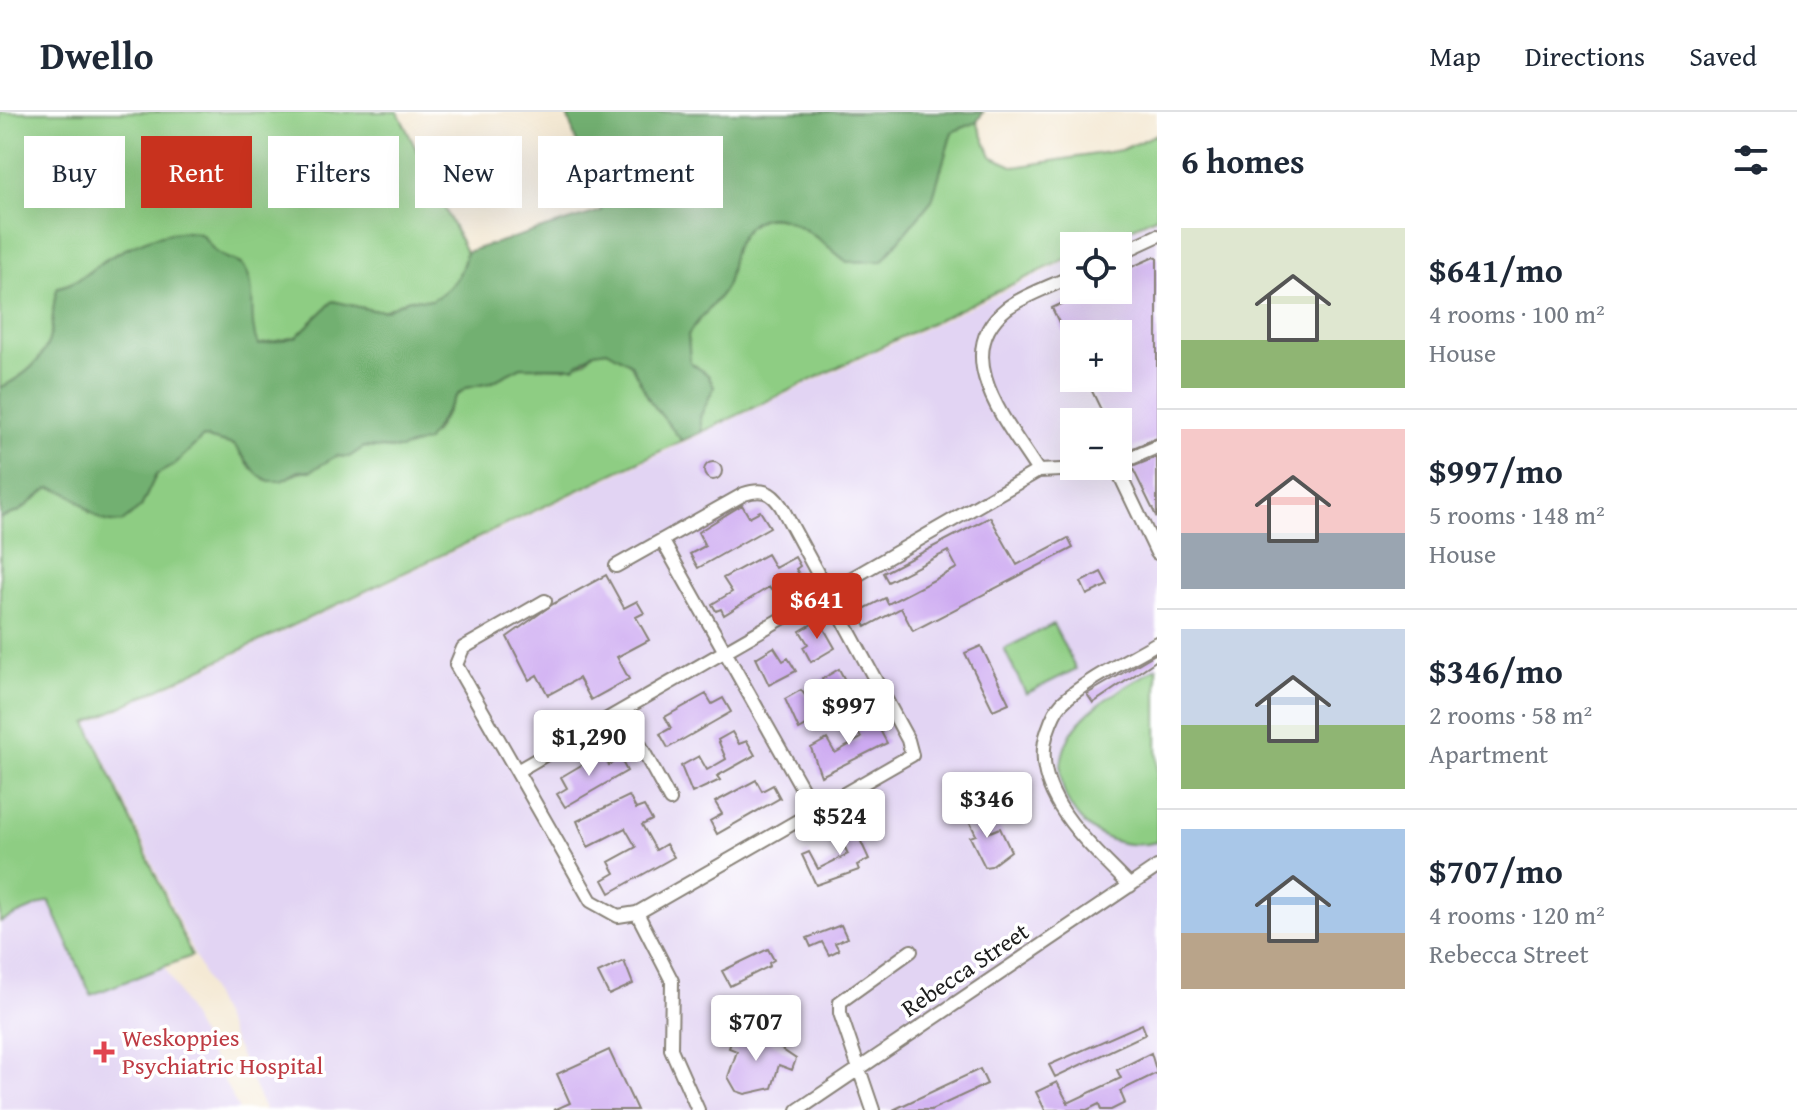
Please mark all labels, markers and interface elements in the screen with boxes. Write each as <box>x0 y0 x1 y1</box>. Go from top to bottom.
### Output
text: Dwello <box>40 27 154 83</box>
text: Map <box>1429 35 1481 76</box>
text: Directions <box>1525 35 1645 76</box>
text: Saved <box>1689 35 1757 76</box>
chip: Buy <box>24 136 125 208</box>
chip: Rent <box>141 136 252 208</box>
chip: Filters <box>268 136 399 208</box>
chip: New <box>415 136 522 208</box>
chip: Apartment <box>538 136 723 208</box>
text: 6 homes <box>1181 136 1305 185</box>
icon: filters <box>1729 138 1773 182</box>
map controls <box>1060 232 1132 480</box>
button: locate <box>1060 232 1132 304</box>
text: $641/mo <box>1429 245 1563 294</box>
icon: home <box>1245 260 1341 356</box>
text: 4 rooms · 100 m² <box>1429 294 1605 333</box>
button: + <box>1060 320 1132 392</box>
text: House <box>1429 333 1496 372</box>
button: − <box>1060 408 1132 480</box>
text: $997/mo <box>1429 446 1563 495</box>
icon: home <box>1245 461 1341 557</box>
text: 5 rooms · 148 m² <box>1429 495 1605 534</box>
text: House <box>1429 534 1496 573</box>
pin: $641 <box>770 573 864 641</box>
text: $641 <box>790 579 844 618</box>
text: $346/mo <box>1429 646 1563 695</box>
icon: home <box>1245 661 1341 757</box>
pin: $997 <box>802 679 896 747</box>
text: $997 <box>822 685 876 724</box>
text: 2 rooms · 58 m² <box>1429 695 1592 734</box>
pin: $1,290 <box>524 710 654 778</box>
text: $1,290 <box>552 716 626 755</box>
text: Apartment <box>1429 734 1548 773</box>
pin: $346 <box>940 772 1034 840</box>
text: $346 <box>960 778 1014 817</box>
pin: $524 <box>793 789 887 857</box>
text: $524 <box>813 795 867 834</box>
text: $707/mo <box>1429 846 1563 895</box>
icon: home <box>1245 861 1341 957</box>
text: 4 rooms · 120 m² <box>1429 895 1605 934</box>
street label: Rebecca Street <box>894 914 1036 1025</box>
text: Rebecca Street <box>1429 934 1589 973</box>
pin: $707 <box>709 995 803 1063</box>
text: $707 <box>729 1001 783 1040</box>
place label: Weskoppies Psychiatric Hospital <box>122 1020 323 1083</box>
marker: Weskoppies Psychiatric Hospital <box>93 1041 115 1063</box>

